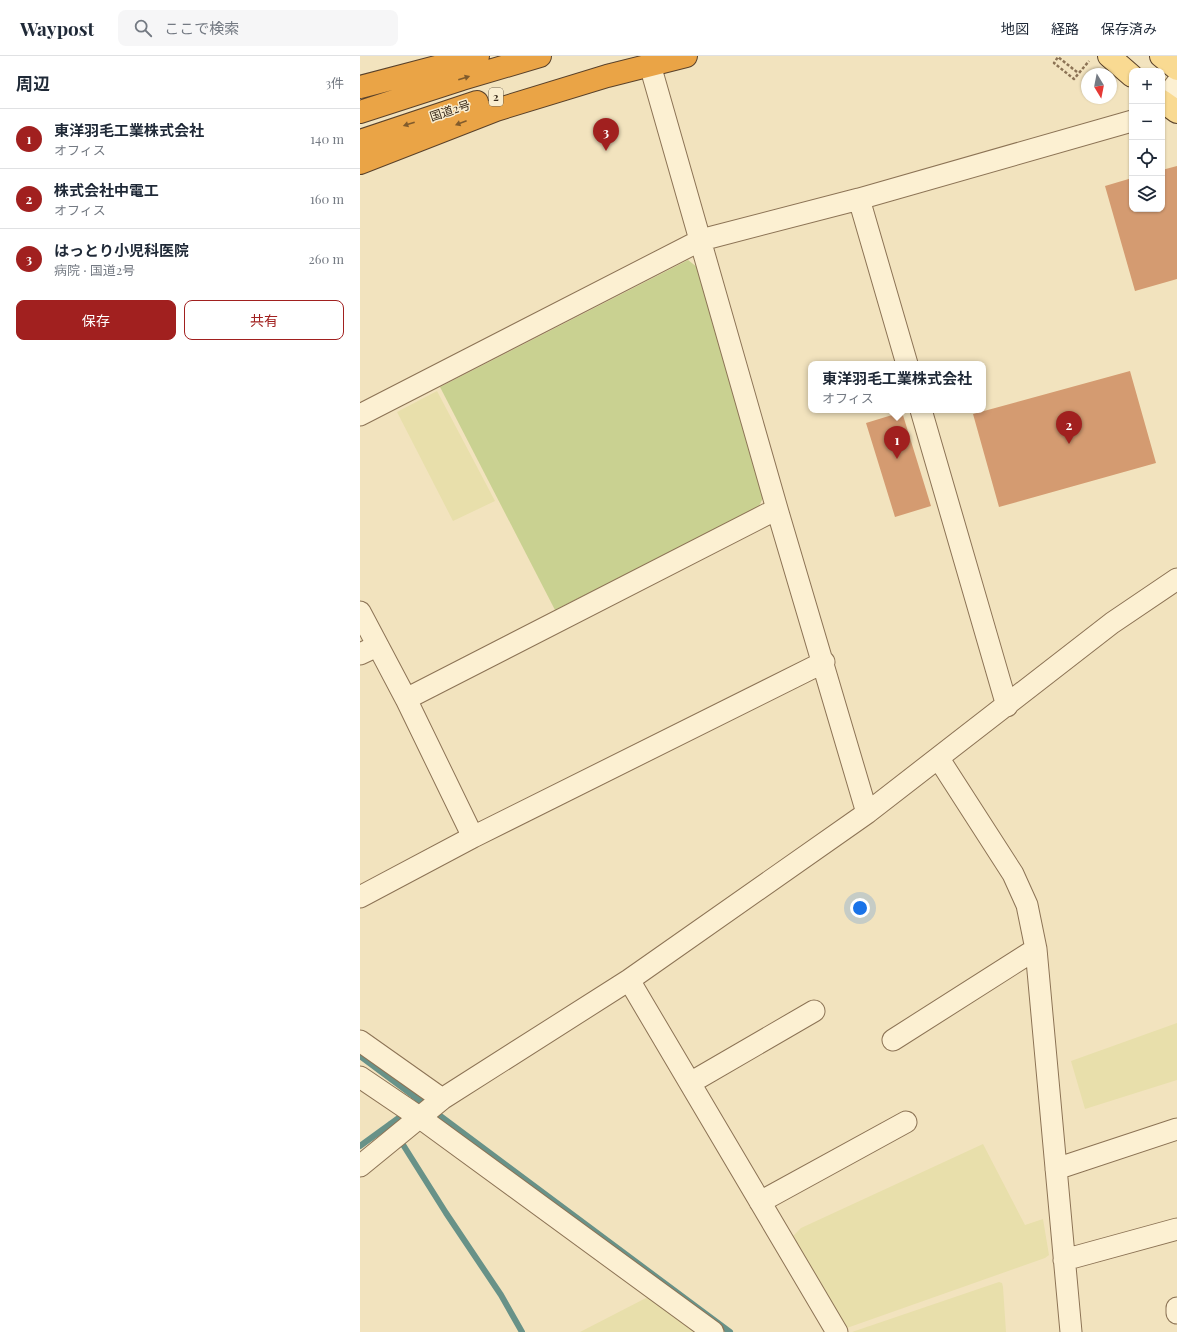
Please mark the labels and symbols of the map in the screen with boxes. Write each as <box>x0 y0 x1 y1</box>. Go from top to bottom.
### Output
north arrow <box>1081 68 1117 104</box>
one-way arrow <box>458 75 470 81</box>
road number: 2 <box>489 88 503 106</box>
street label: 国道2号 <box>427 96 472 124</box>
pin: 3 <box>593 118 619 151</box>
one-way arrow <box>403 121 415 127</box>
one-way arrow <box>454 121 466 127</box>
pin: 2 <box>1056 411 1082 444</box>
pin: 1 <box>884 426 910 459</box>
your location <box>850 898 870 918</box>

